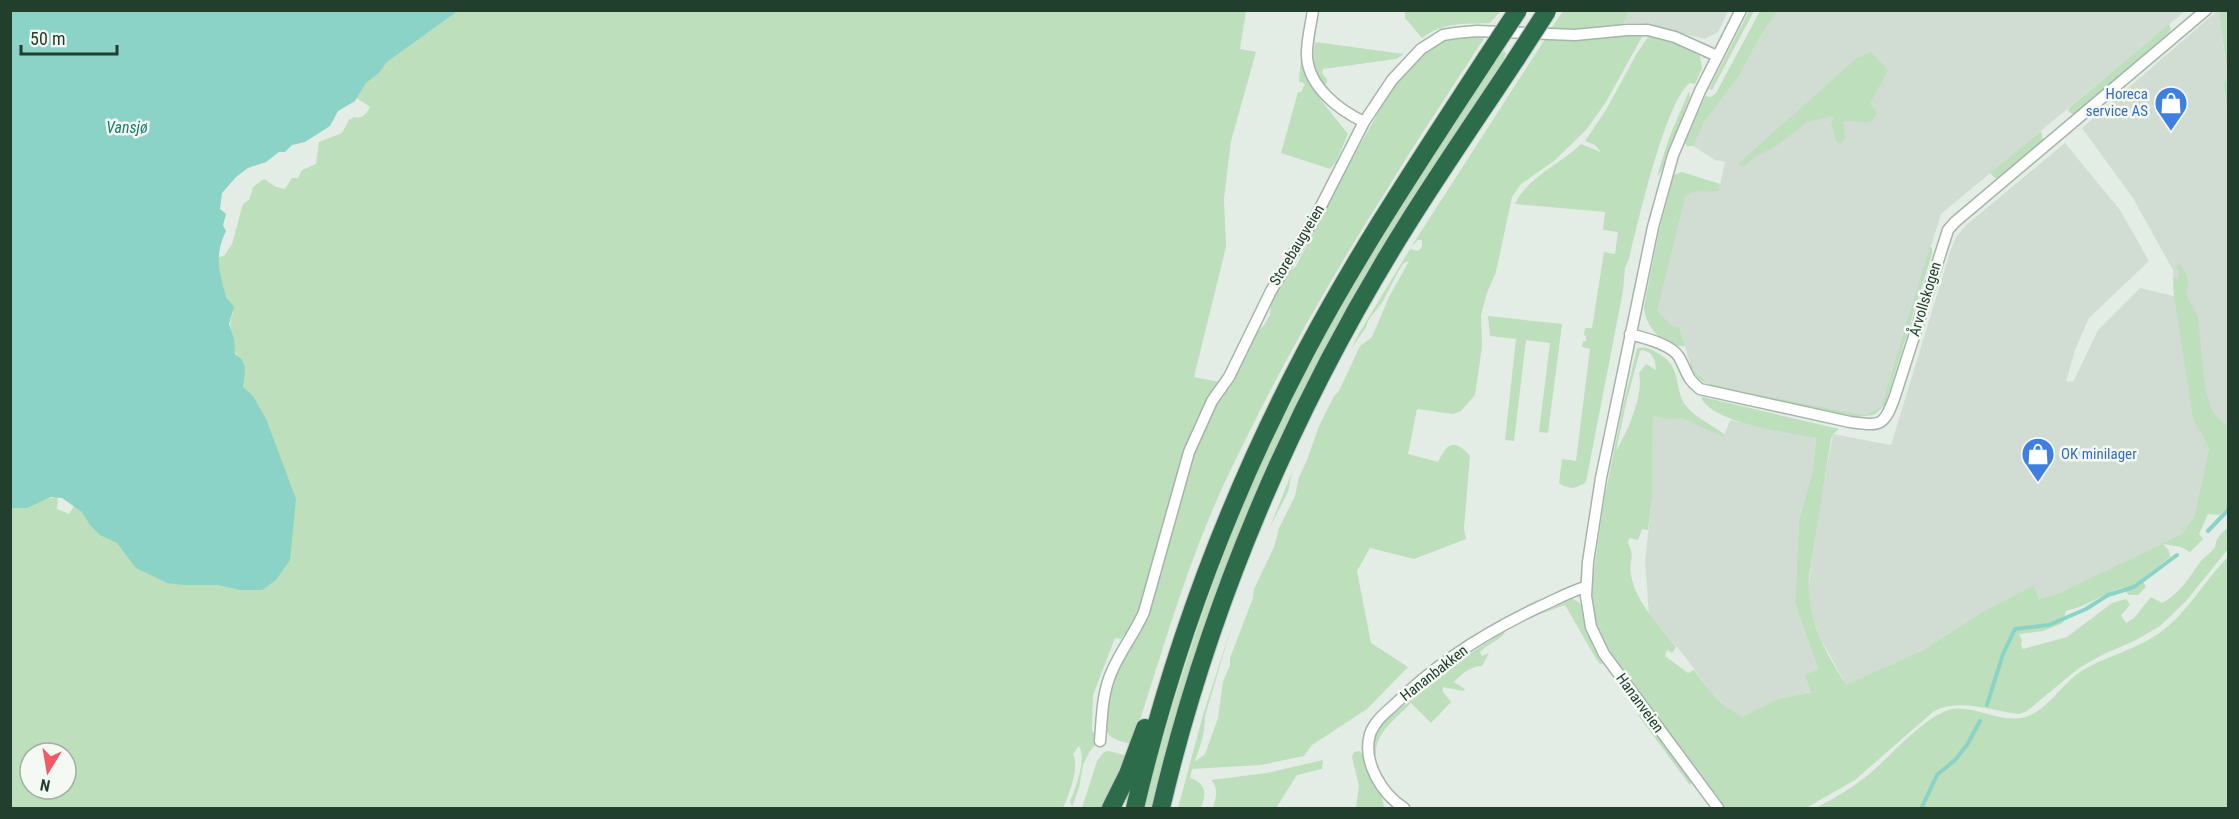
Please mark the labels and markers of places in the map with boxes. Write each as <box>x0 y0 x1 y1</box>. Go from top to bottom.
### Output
place label: Horeca service AS <box>2086 85 2148 120</box>
shop icon: Horeca service AS <box>2153 85 2189 132</box>
shop icon: OK minilager <box>2020 436 2056 483</box>
place label: OK minilager <box>2061 445 2137 463</box>

